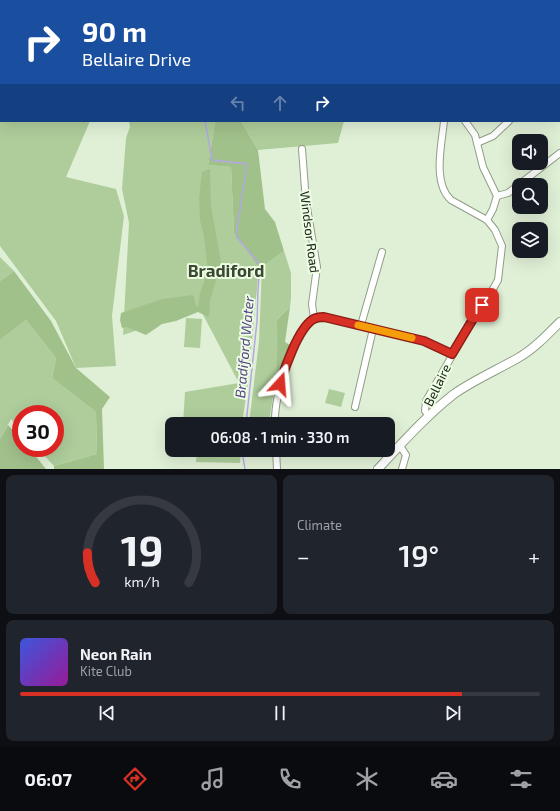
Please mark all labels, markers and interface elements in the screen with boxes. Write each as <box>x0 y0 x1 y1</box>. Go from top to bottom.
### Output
text: 90 m <box>82 14 147 48</box>
icon: right <box>16 16 68 68</box>
text: Bellaire Drive <box>82 48 191 70</box>
icon: left <box>227 92 249 114</box>
icon: ahead <box>269 92 291 114</box>
icon: right <box>311 92 333 114</box>
map controls <box>512 134 548 258</box>
button: sound <box>512 134 548 170</box>
button: search <box>512 178 548 214</box>
street label: Windsor Road <box>297 190 323 274</box>
button: layers <box>512 222 548 258</box>
district label: Bradiford <box>188 260 264 280</box>
pin <box>465 288 499 322</box>
icon: arrive <box>471 294 493 316</box>
water label: Bradiford Water <box>231 295 257 399</box>
street label: Bellaire <box>420 361 454 409</box>
position arrow <box>259 363 301 405</box>
speed limit sign: 30 <box>12 405 64 457</box>
text: 06:08 · 1 min · 330 m <box>211 428 349 446</box>
text: Climate <box>297 517 342 533</box>
text: 19 <box>120 523 163 573</box>
text: 19° <box>399 537 439 573</box>
text: − <box>297 543 310 569</box>
text: + <box>528 543 540 569</box>
text: km/h <box>124 572 159 589</box>
text: Neon Rain <box>80 645 152 663</box>
text: Kite Club <box>80 663 132 679</box>
icon: previous <box>96 702 118 724</box>
icon: pause <box>269 702 291 724</box>
icon: next <box>442 702 464 724</box>
icon: directions <box>121 765 149 793</box>
icon: music <box>199 765 227 793</box>
icon: phone <box>276 765 304 793</box>
icon: climate <box>353 765 381 793</box>
icon: car <box>430 765 458 793</box>
icon: filters <box>507 765 535 793</box>
text: 06:07 <box>25 768 72 790</box>

